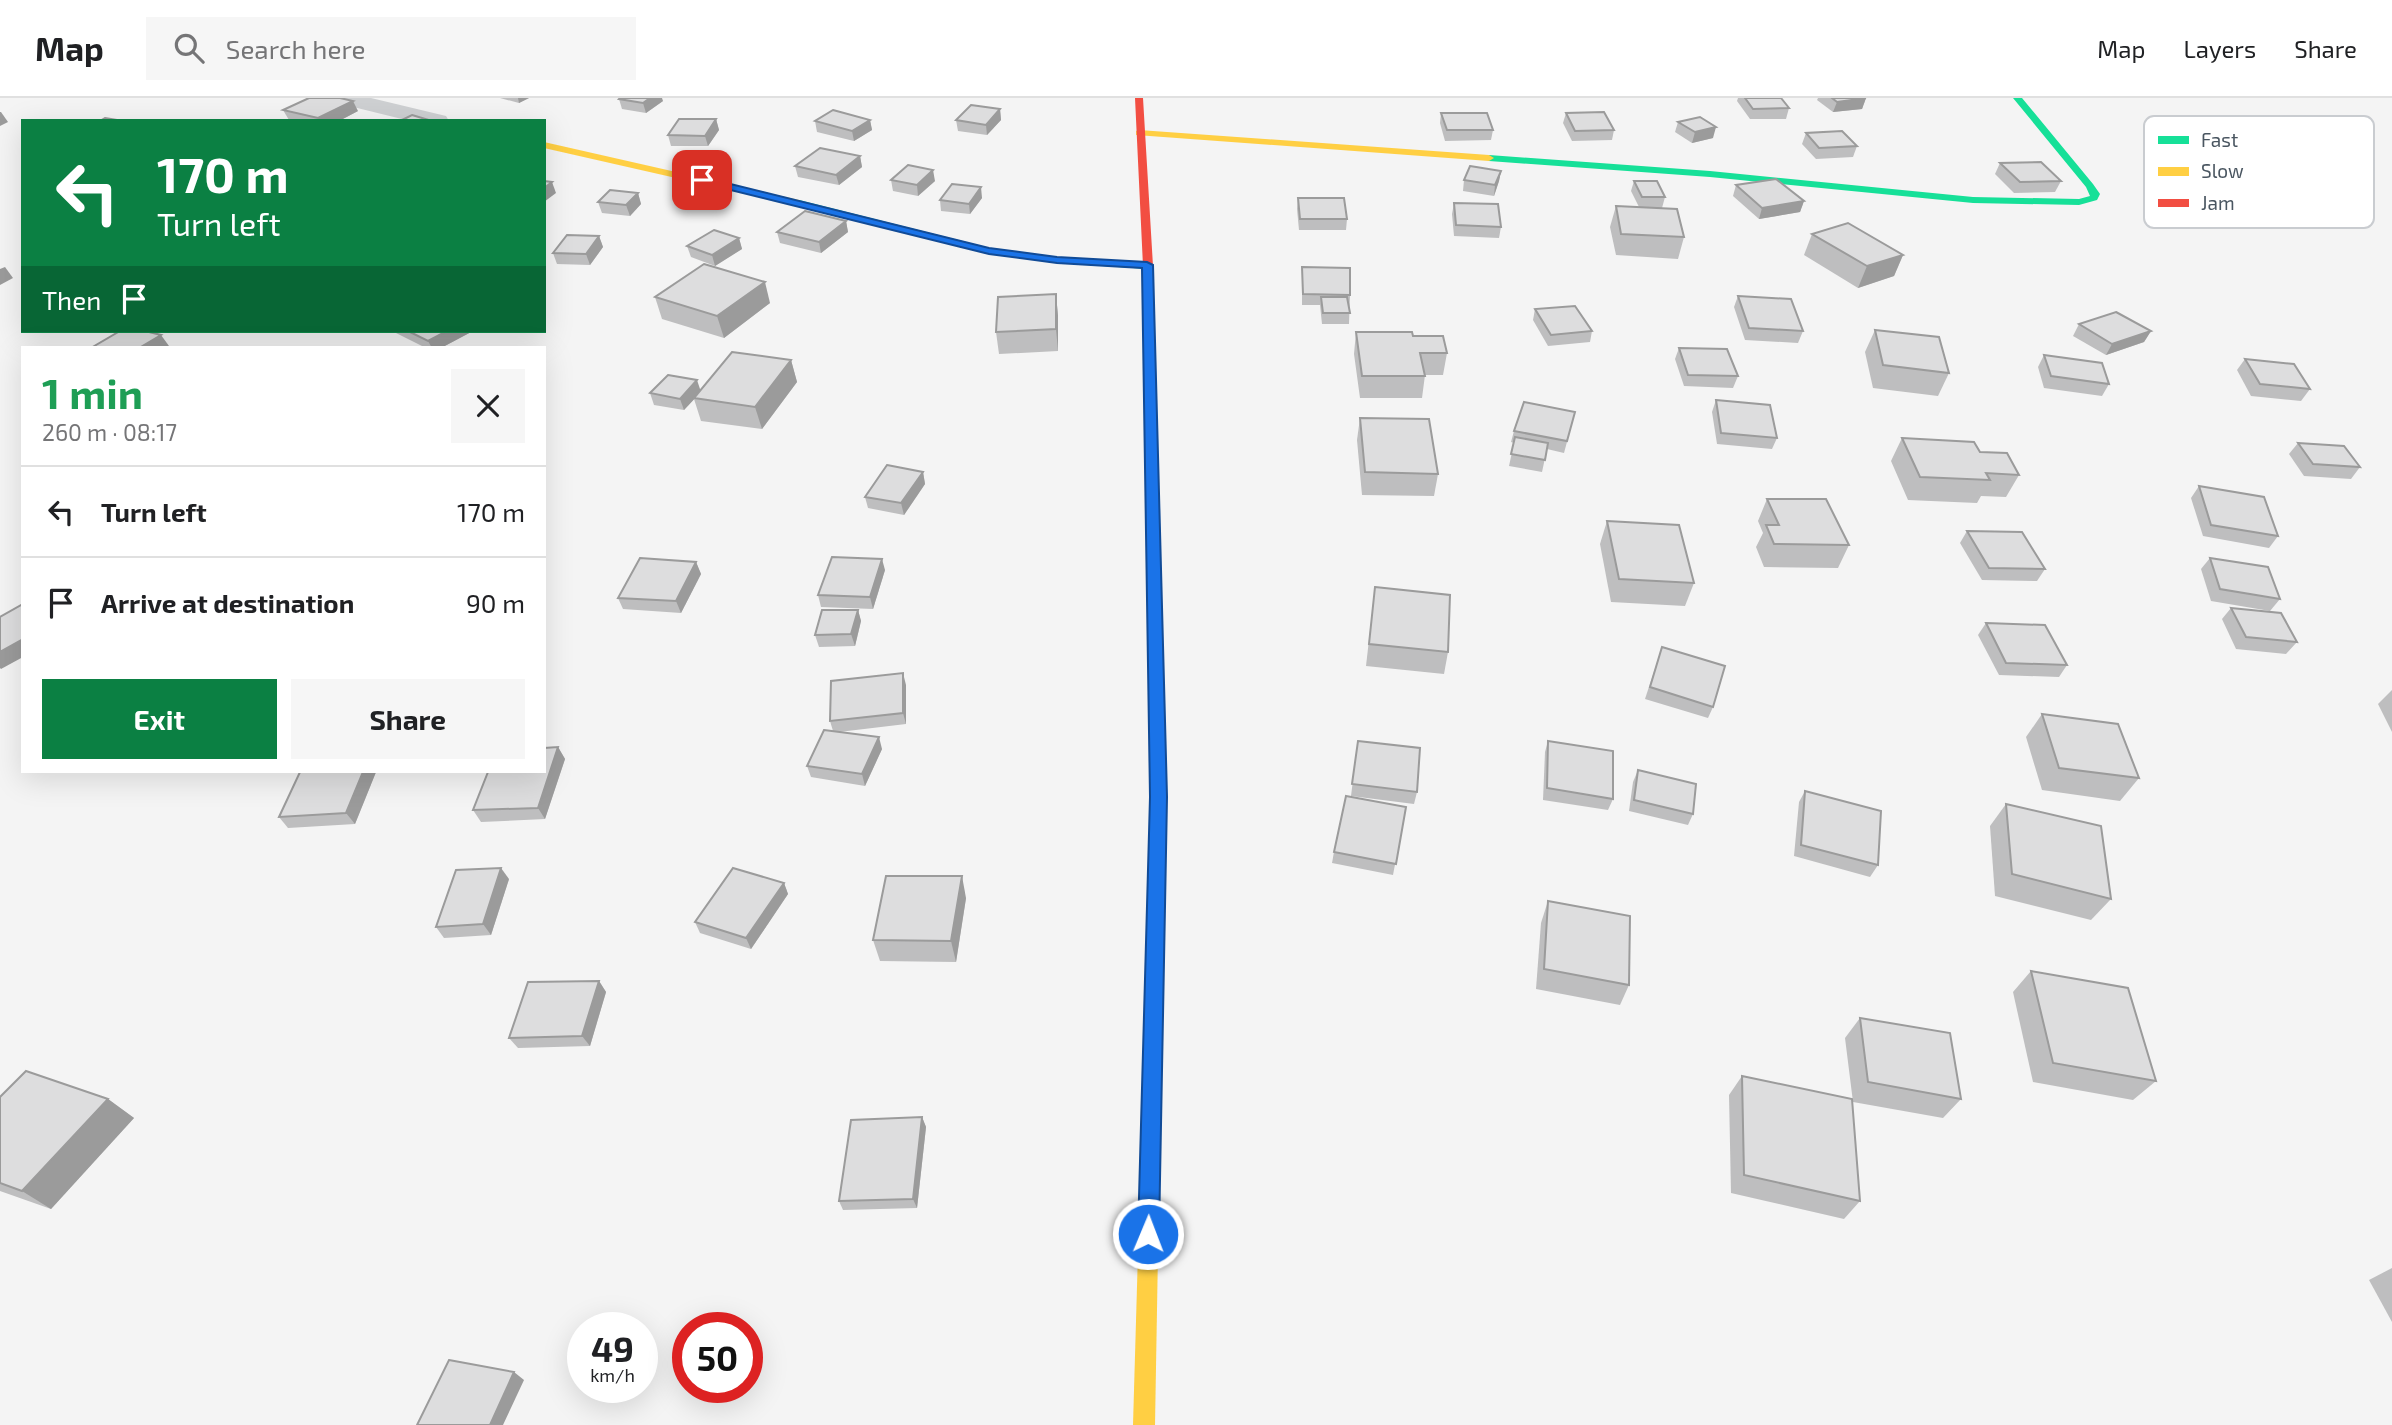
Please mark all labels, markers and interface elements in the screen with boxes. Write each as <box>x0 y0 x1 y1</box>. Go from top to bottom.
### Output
search box <box>146 17 636 80</box>
text: Map <box>35 28 104 68</box>
icon: search <box>170 29 208 67</box>
text: Search here <box>226 33 365 64</box>
text: Map <box>2097 34 2145 63</box>
text: Layers <box>2183 34 2256 63</box>
text: Share <box>2294 34 2357 63</box>
legend <box>2144 116 2374 228</box>
text: Fast <box>2201 128 2238 151</box>
text: 170 m <box>157 144 289 203</box>
icon: left <box>42 147 133 238</box>
pin <box>672 150 732 210</box>
text: Slow <box>2201 159 2244 182</box>
icon: arrive <box>683 161 721 199</box>
text: Jam <box>2201 191 2235 214</box>
text: Turn left <box>157 204 281 242</box>
icon: arrive <box>115 280 153 318</box>
text: Then <box>42 284 101 315</box>
text: 1 min <box>42 367 143 417</box>
button: close <box>451 369 525 443</box>
text: 260 m · 08:17 <box>42 418 177 446</box>
icon: left <box>42 493 80 531</box>
text: Turn left <box>101 496 207 527</box>
text: 170 m <box>457 496 525 527</box>
icon: arrive <box>42 584 80 622</box>
text: Arrive at destination <box>101 587 354 618</box>
text: 90 m <box>466 587 525 618</box>
button: Exit <box>42 679 277 759</box>
button: Share <box>291 679 525 759</box>
position arrow <box>1111 1197 1185 1271</box>
speed limit sign: 50 <box>672 1312 763 1403</box>
text: 49 <box>591 1327 634 1369</box>
text: km/h <box>590 1364 635 1386</box>

